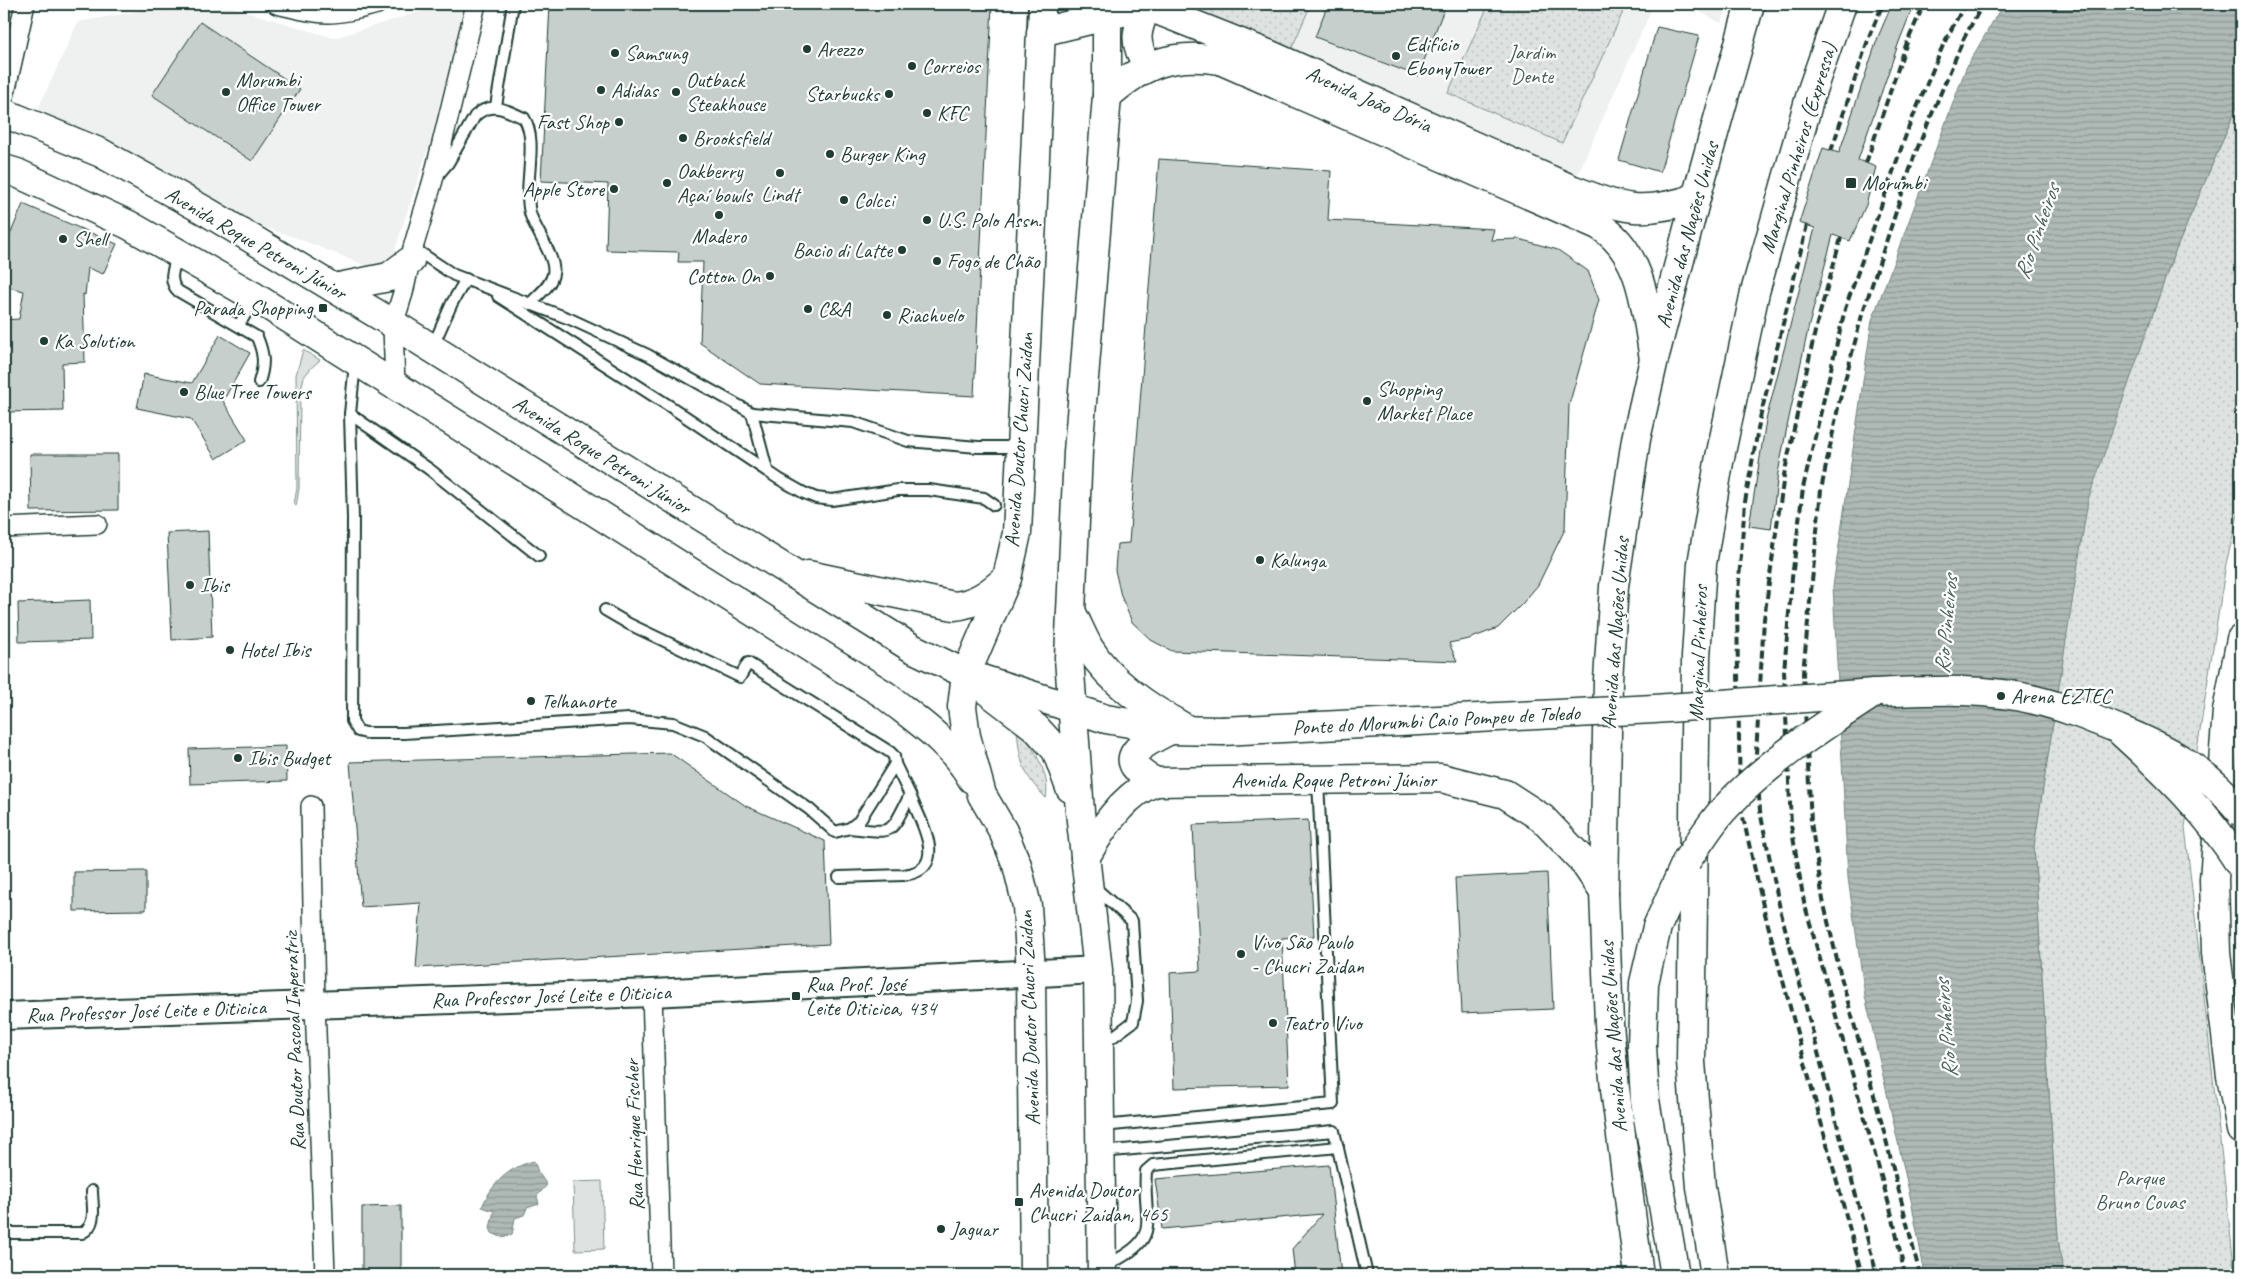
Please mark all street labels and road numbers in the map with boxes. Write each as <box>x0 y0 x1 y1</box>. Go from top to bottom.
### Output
street label: Marginal Pinheiros (Expressa) <box>1754 39 1843 256</box>
street label: Avenida João Dória <box>1302 60 1437 139</box>
street label: Avenida das Nações Unidas <box>1650 137 1725 331</box>
street label: Avenida Roque Petroni Júnior <box>161 181 352 306</box>
street label: Avenida Doutor Chucri Zaidan <box>999 331 1040 548</box>
street label: Avenida Roque Petroni Júnior <box>508 390 697 521</box>
street label: Avenida das Nações Unidas <box>1595 535 1635 730</box>
street label: Marginal Pinheiros <box>1683 583 1713 721</box>
street label: Ponte do Morumbi Caio Pompeu de Toledo <box>1292 699 1582 741</box>
street label: Avenida Roque Petroni Júnior <box>1232 767 1438 793</box>
street label: Avenida Doutor Chucri Zaidan <box>1012 910 1046 1126</box>
street label: Rua Doutor Pascoal Imperatriz <box>277 928 311 1151</box>
street label: Avenida das Nações Unidas <box>1593 939 1633 1134</box>
street label: Rua Professor José Leite e Oiticica <box>431 979 673 1013</box>
street label: Rua Professor José Leite e Oiticica <box>26 994 268 1028</box>
street label: Rua Henrique Fischer <box>618 1057 650 1211</box>

